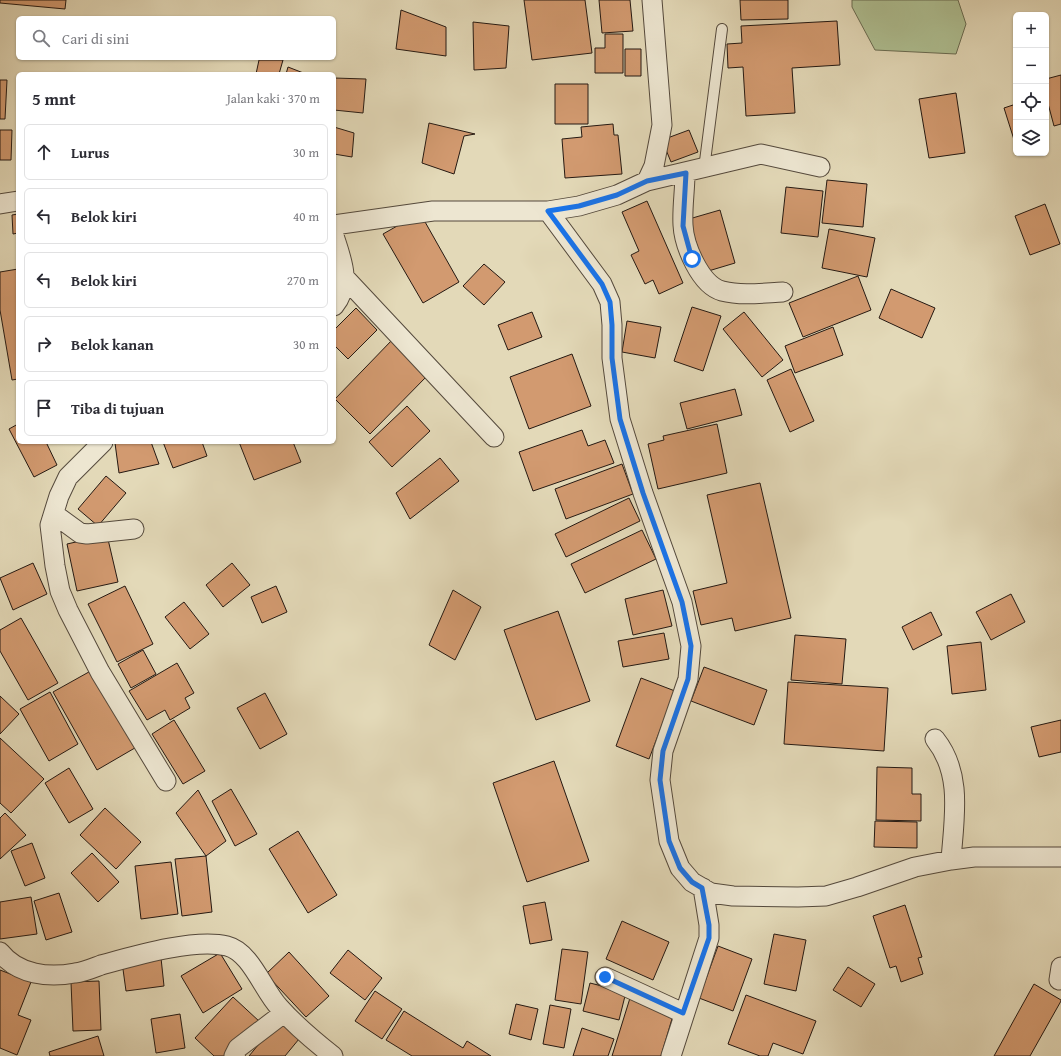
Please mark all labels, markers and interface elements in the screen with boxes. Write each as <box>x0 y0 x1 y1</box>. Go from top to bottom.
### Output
map controls <box>1013 12 1049 156</box>
button: + <box>1013 12 1049 48</box>
search box <box>16 16 336 60</box>
icon: search <box>30 27 52 49</box>
text: Cari di sini <box>62 28 129 49</box>
button: − <box>1013 48 1049 84</box>
button: locate <box>1013 84 1049 120</box>
text: 5 mnt <box>32 86 76 111</box>
text: Jalan kaki · 370 m <box>227 89 320 108</box>
button: layers <box>1013 120 1049 156</box>
icon: ahead <box>33 141 55 163</box>
text: Lurus <box>71 142 109 163</box>
text: 30 m <box>293 143 319 162</box>
icon: left <box>33 205 55 227</box>
text: Belok kiri <box>71 206 137 227</box>
text: 40 m <box>293 207 319 226</box>
route start <box>683 250 701 268</box>
icon: left <box>33 269 55 291</box>
text: Belok kiri <box>71 270 137 291</box>
text: 270 m <box>287 271 319 290</box>
icon: right <box>33 333 55 355</box>
text: Belok kanan <box>71 334 154 355</box>
text: 30 m <box>293 335 319 354</box>
icon: arrive <box>33 397 55 419</box>
text: Tiba di tujuan <box>71 398 164 419</box>
route end <box>596 968 614 986</box>

